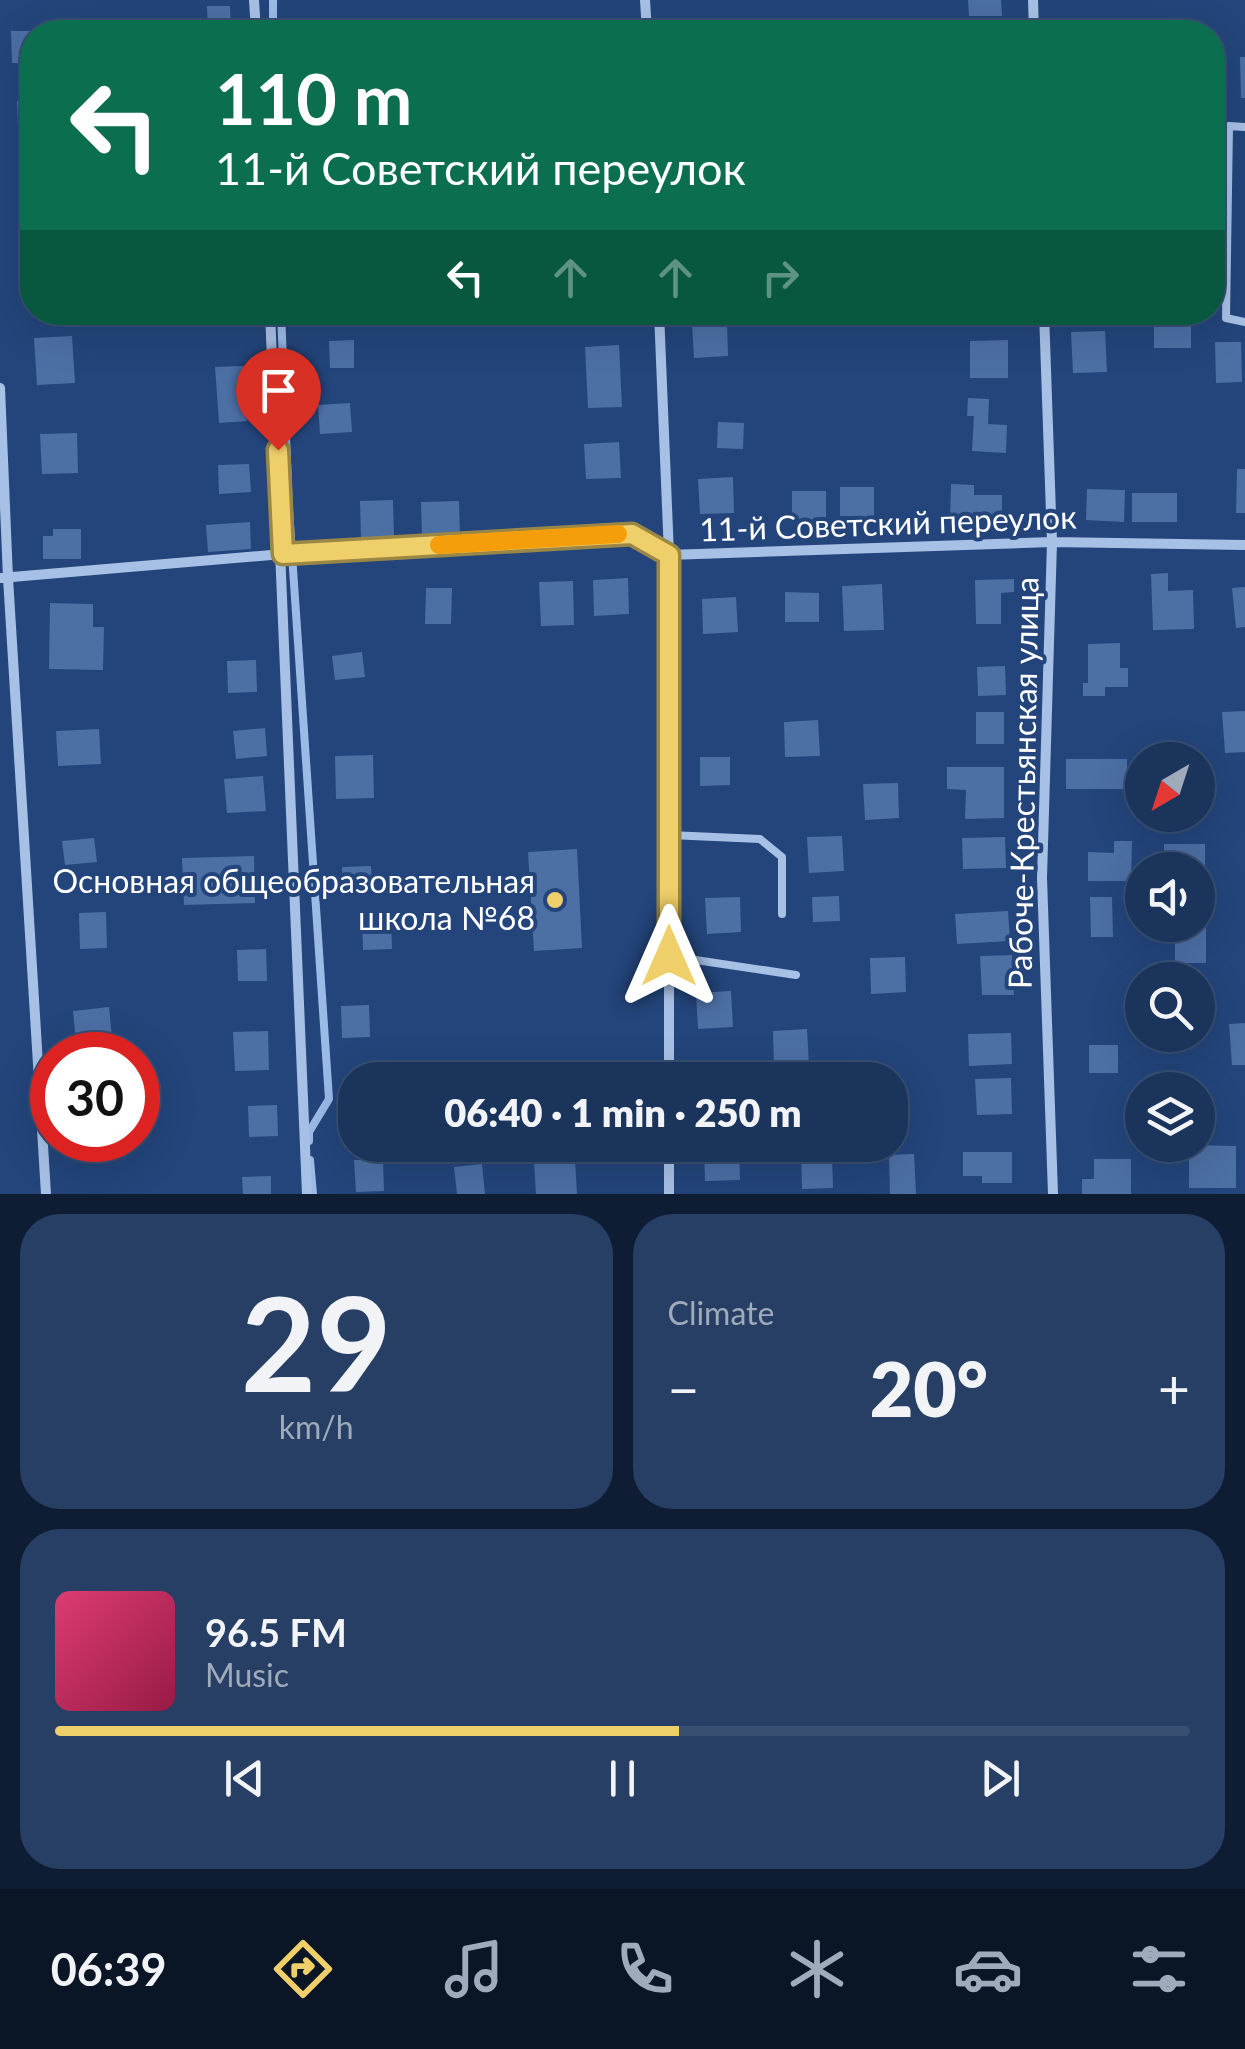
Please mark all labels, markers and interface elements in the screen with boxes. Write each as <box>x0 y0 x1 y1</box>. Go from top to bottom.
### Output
text: 110 m <box>215 56 412 140</box>
icon: left <box>50 60 180 190</box>
text: 11-й Советский переулок <box>215 141 746 195</box>
icon: left <box>438 250 493 305</box>
icon: ahead <box>543 250 598 305</box>
icon: ahead <box>648 250 703 305</box>
icon: right <box>753 250 808 305</box>
pin <box>236 348 321 451</box>
icon: arrive <box>251 363 306 418</box>
street label: 11-й Советский переулок <box>699 496 1078 549</box>
street label: Рабоче-Крестьянская улица <box>999 576 1046 989</box>
north arrow <box>1125 742 1215 832</box>
map controls <box>1125 742 1215 1162</box>
button: sound <box>1125 852 1215 942</box>
place label: Основная общеобразовательная школа №68 <box>52 861 535 937</box>
marker: Основная общеобразовательная школа №68 <box>544 889 566 911</box>
position arrow <box>617 904 721 1008</box>
button: search <box>1125 962 1215 1052</box>
speed limit sign: 30 <box>30 1032 160 1162</box>
button: layers <box>1125 1072 1215 1162</box>
text: 06:40 · 1 min · 250 m <box>444 1089 802 1135</box>
text: 29 <box>241 1264 392 1420</box>
text: Climate <box>668 1293 774 1332</box>
text: 20° <box>870 1343 988 1433</box>
text: − <box>668 1355 699 1421</box>
text: + <box>1158 1355 1190 1421</box>
text: km/h <box>279 1407 354 1446</box>
text: 96.5 FM <box>205 1609 347 1655</box>
text: Music <box>205 1655 289 1694</box>
icon: previous <box>217 1751 272 1806</box>
icon: pause <box>595 1751 650 1806</box>
icon: next <box>973 1751 1028 1806</box>
icon: directions <box>268 1934 338 2004</box>
icon: music <box>439 1934 509 2004</box>
icon: phone <box>610 1934 680 2004</box>
icon: climate <box>782 1934 852 2004</box>
icon: car <box>953 1934 1023 2004</box>
icon: filters <box>1124 1934 1194 2004</box>
text: 06:39 <box>51 1942 167 1996</box>

